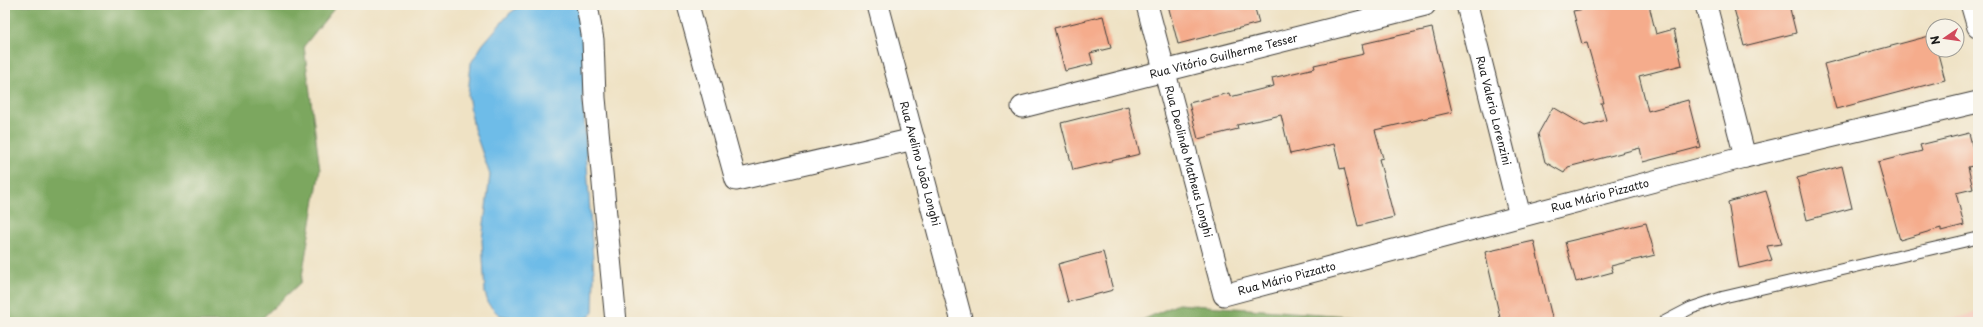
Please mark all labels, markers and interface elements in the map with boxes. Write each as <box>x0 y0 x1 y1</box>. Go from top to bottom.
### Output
north arrow <box>1925 18 1965 58</box>
street label: Rua Vitório Guilherme Tesser <box>1148 28 1300 82</box>
text: N <box>1925 34 1944 47</box>
street label: Rua Valerio Lorenzini <box>1472 54 1516 167</box>
street label: Rua Deolindo Matheus Longhi <box>1161 84 1217 239</box>
street label: Rua Avelino João Longhi <box>896 99 945 228</box>
street label: Rua Mário Pizzatto <box>1549 174 1651 216</box>
street label: Rua Mário Pizzatto <box>1236 257 1338 299</box>

